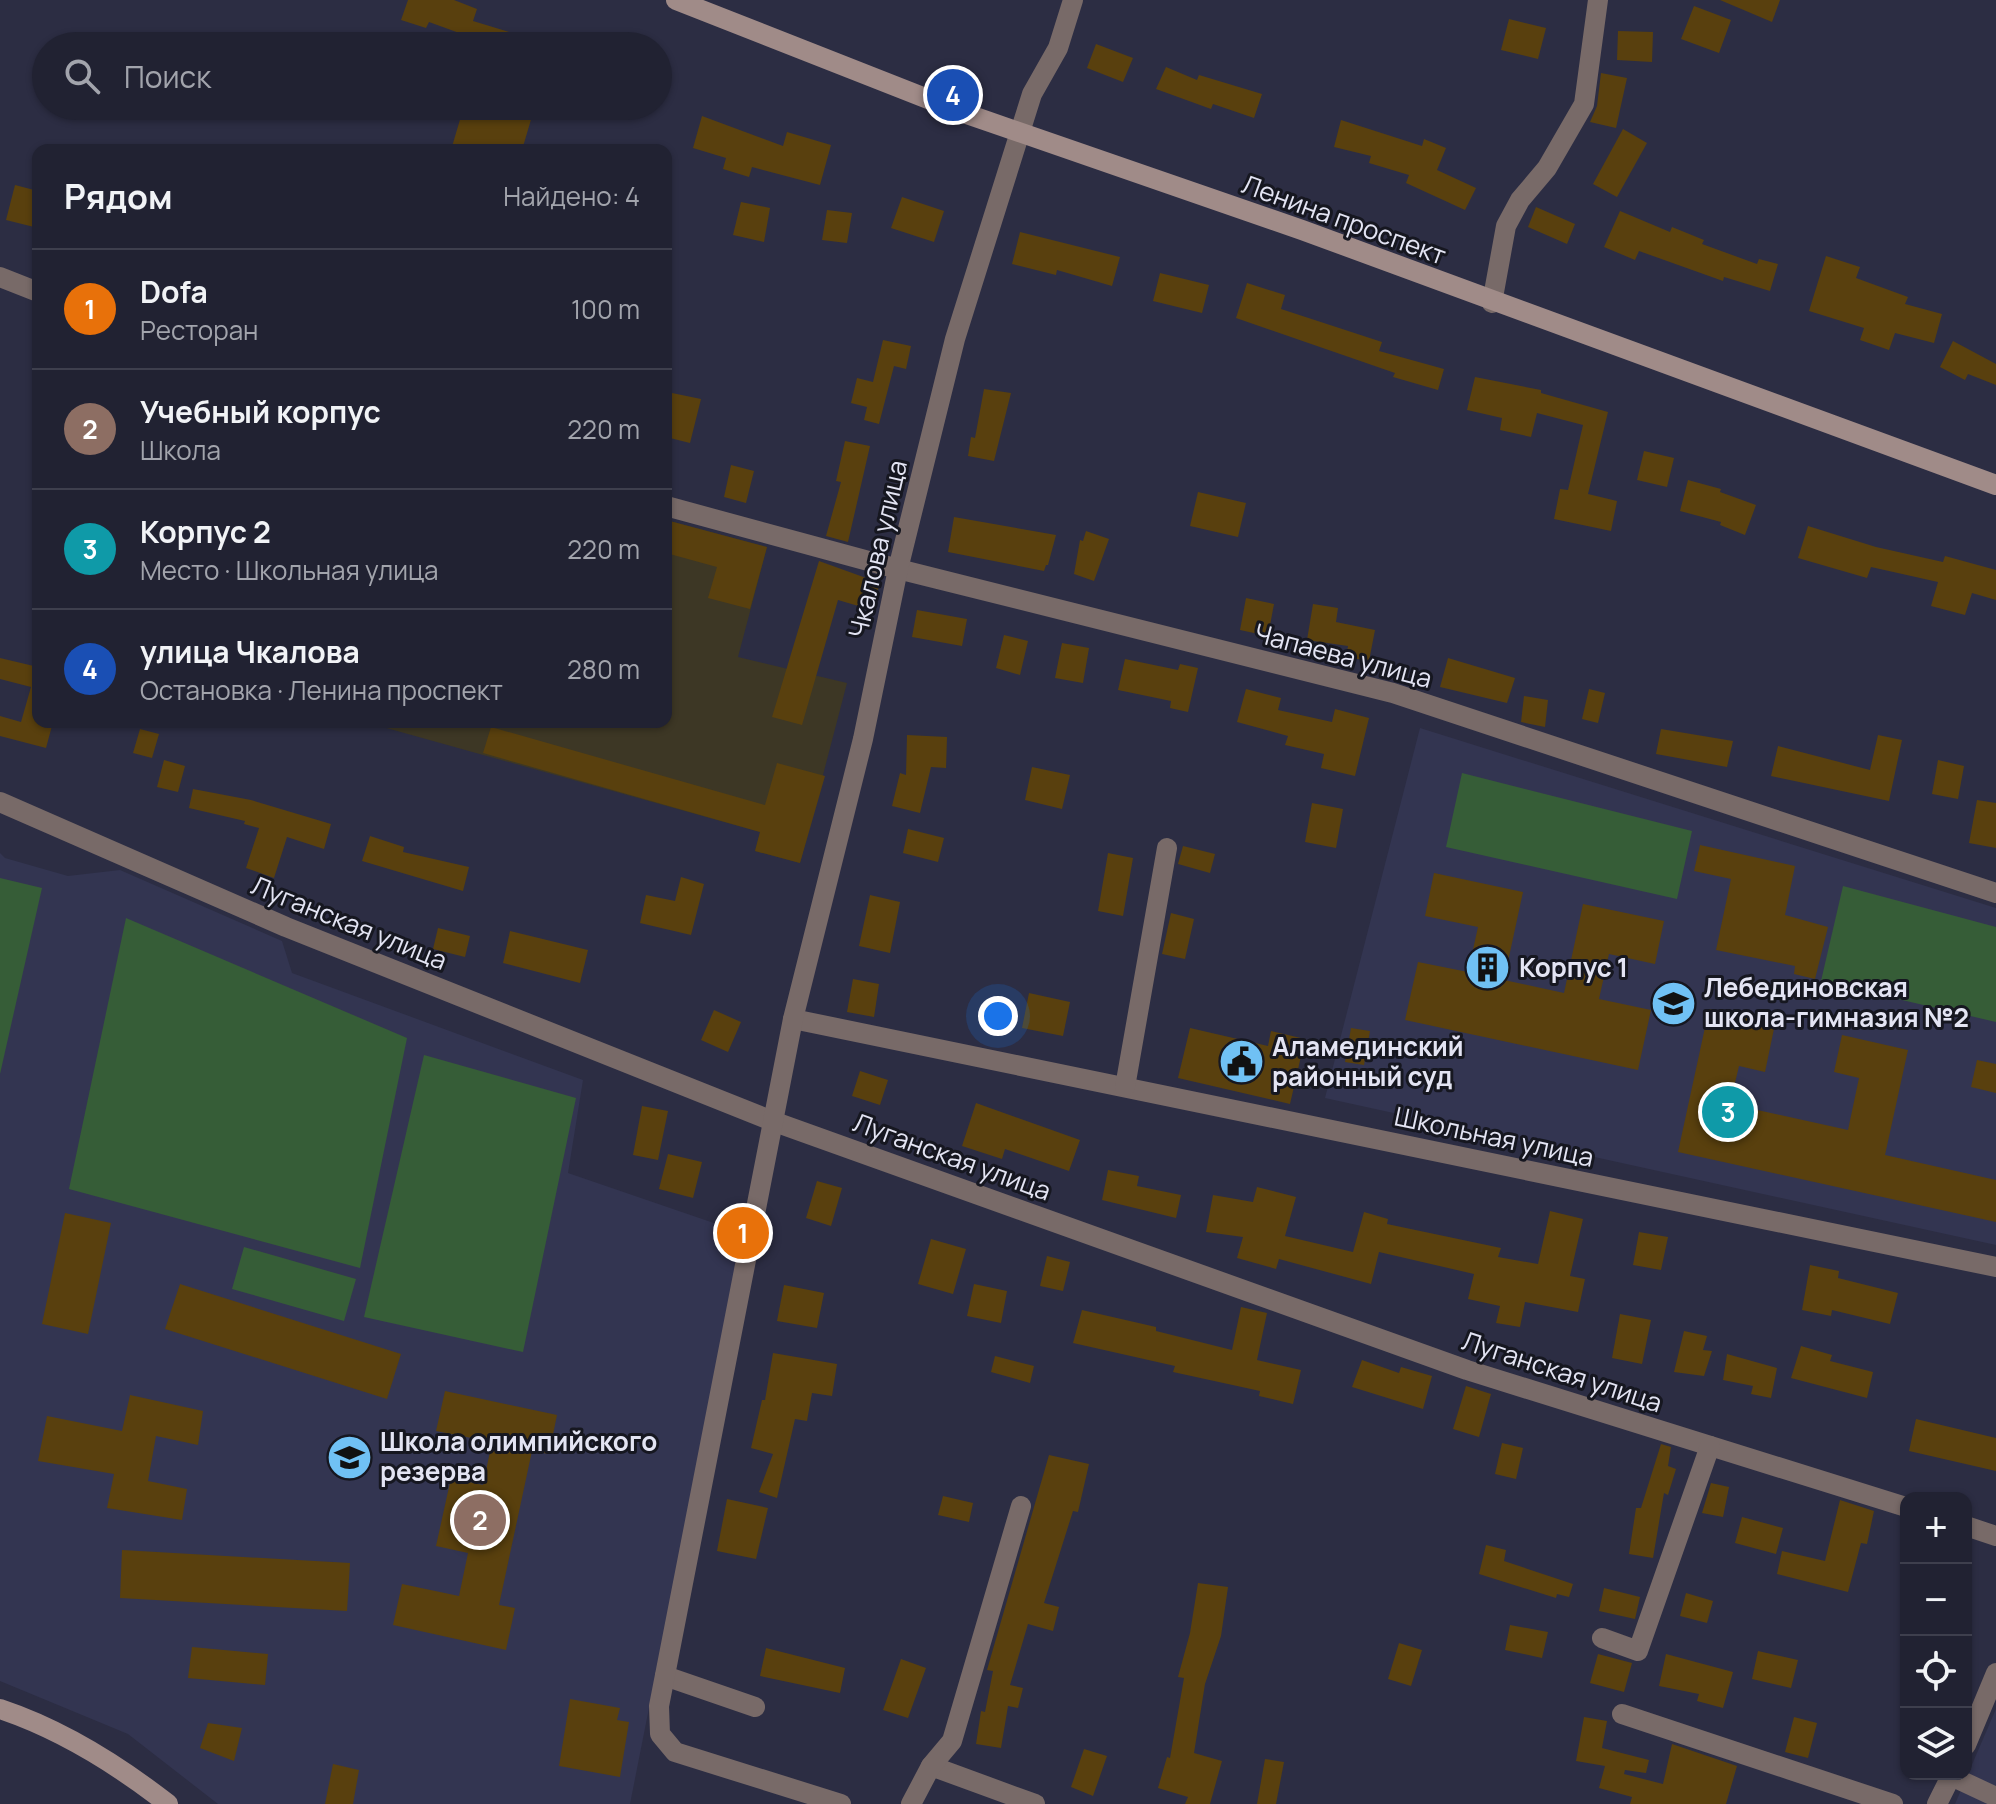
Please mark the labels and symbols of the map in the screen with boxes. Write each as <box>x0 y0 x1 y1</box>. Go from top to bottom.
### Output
pin: 4 <box>927 65 979 125</box>
street label: Ленина проспект <box>1237 165 1451 273</box>
street label: Чкалова улица <box>839 456 915 641</box>
street label: Чапаева улица <box>1250 614 1436 696</box>
street label: Луганская улица <box>246 866 453 978</box>
building icon: Корпус 1 <box>1464 944 1512 992</box>
place label: Корпус 1 <box>1519 949 1628 985</box>
place label: Лебединовская школа-гимназия №2 <box>1704 969 1969 1035</box>
school or university icon: Лебединовская школа-гимназия №2 <box>1649 979 1697 1027</box>
your location <box>978 996 1018 1036</box>
place label: Аламединский районный суд <box>1272 1028 1464 1094</box>
public building icon: Аламединский районный суд <box>1217 1038 1265 1086</box>
pin: 3 <box>1702 1082 1754 1142</box>
street label: Школьная улица <box>1391 1097 1597 1175</box>
street label: Луганская улица <box>848 1104 1056 1209</box>
pin: 1 <box>717 1203 769 1263</box>
street label: Луганская улица <box>1458 1322 1667 1420</box>
place label: Школа олимпийского резерва <box>380 1423 657 1489</box>
school or university icon: Школа олимпийского резерва <box>325 1433 373 1481</box>
pin: 2 <box>454 1490 506 1550</box>

